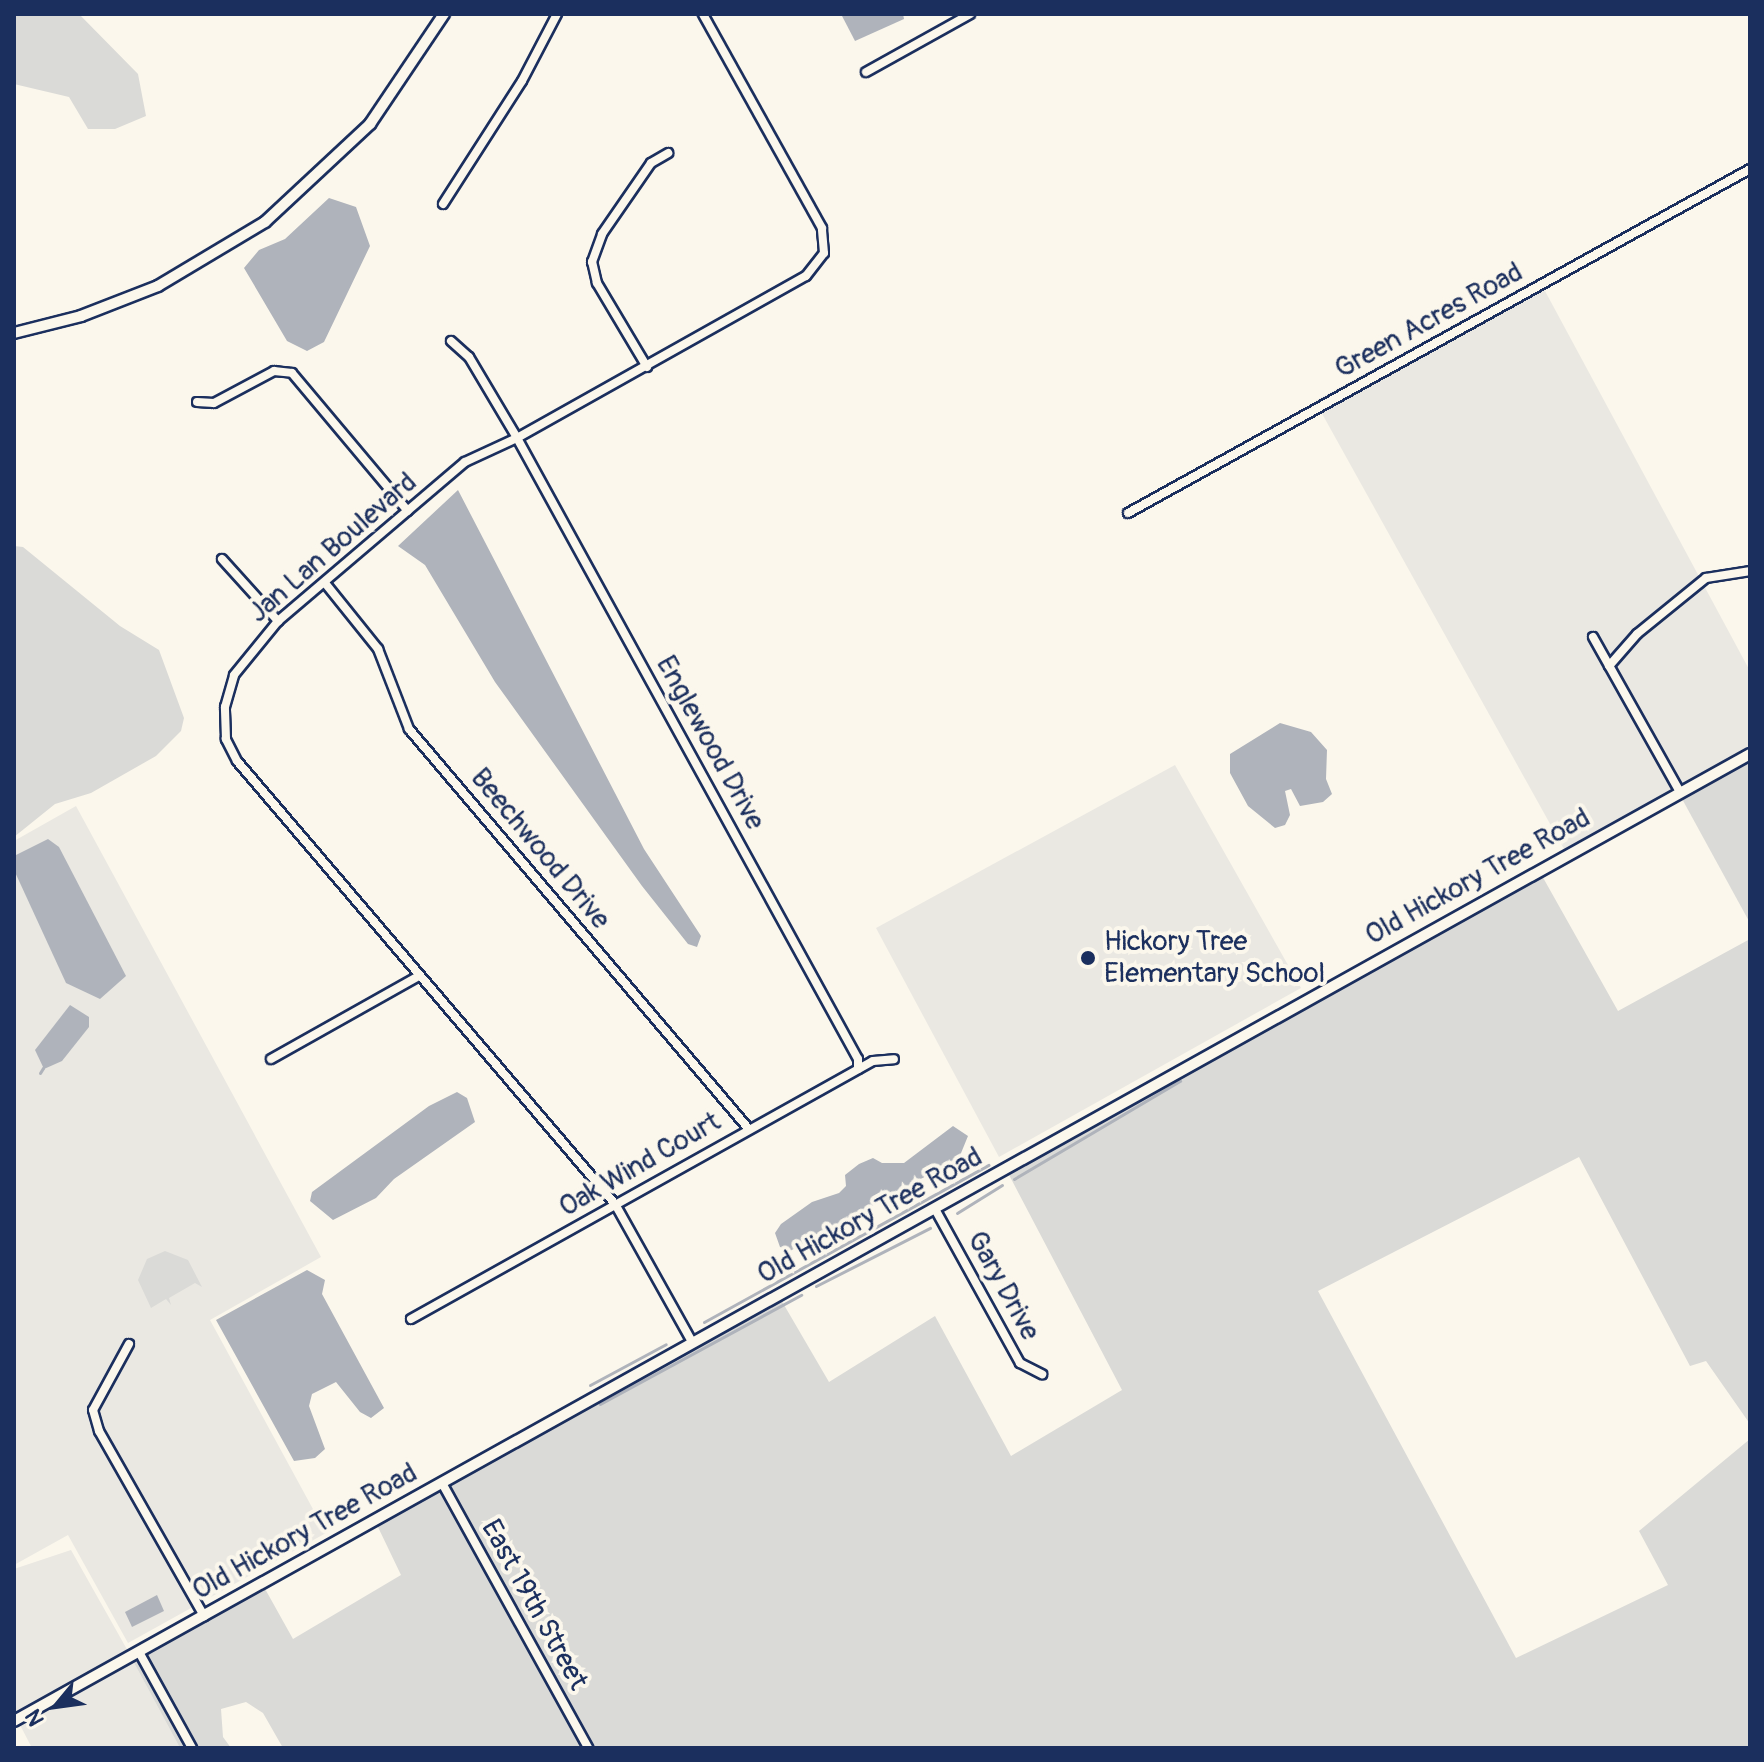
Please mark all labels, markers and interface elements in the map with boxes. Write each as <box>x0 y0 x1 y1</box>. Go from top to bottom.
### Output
street label: Green Acres Road <box>1329 256 1529 386</box>
street label: Jan Lan Boulevard <box>242 466 424 630</box>
street label: Englewood Drive <box>648 650 772 836</box>
street label: Beechwood Drive <box>463 762 617 936</box>
street label: Old Hickory Tree Road <box>1360 801 1596 953</box>
place label: Hickory Tree Elementary School <box>1104 925 1325 991</box>
marker: Hickory Tree Elementary School <box>1079 949 1097 967</box>
street label: Oak Wind Court <box>553 1105 727 1225</box>
street label: Old Hickory Tree Road <box>752 1140 988 1292</box>
street label: Gary Drive <box>959 1226 1047 1346</box>
street label: Old Hickory Tree Road <box>187 1456 423 1608</box>
street label: East 19th Street <box>473 1514 595 1696</box>
north arrow <box>16 1666 96 1746</box>
text: N <box>19 1704 51 1731</box>

